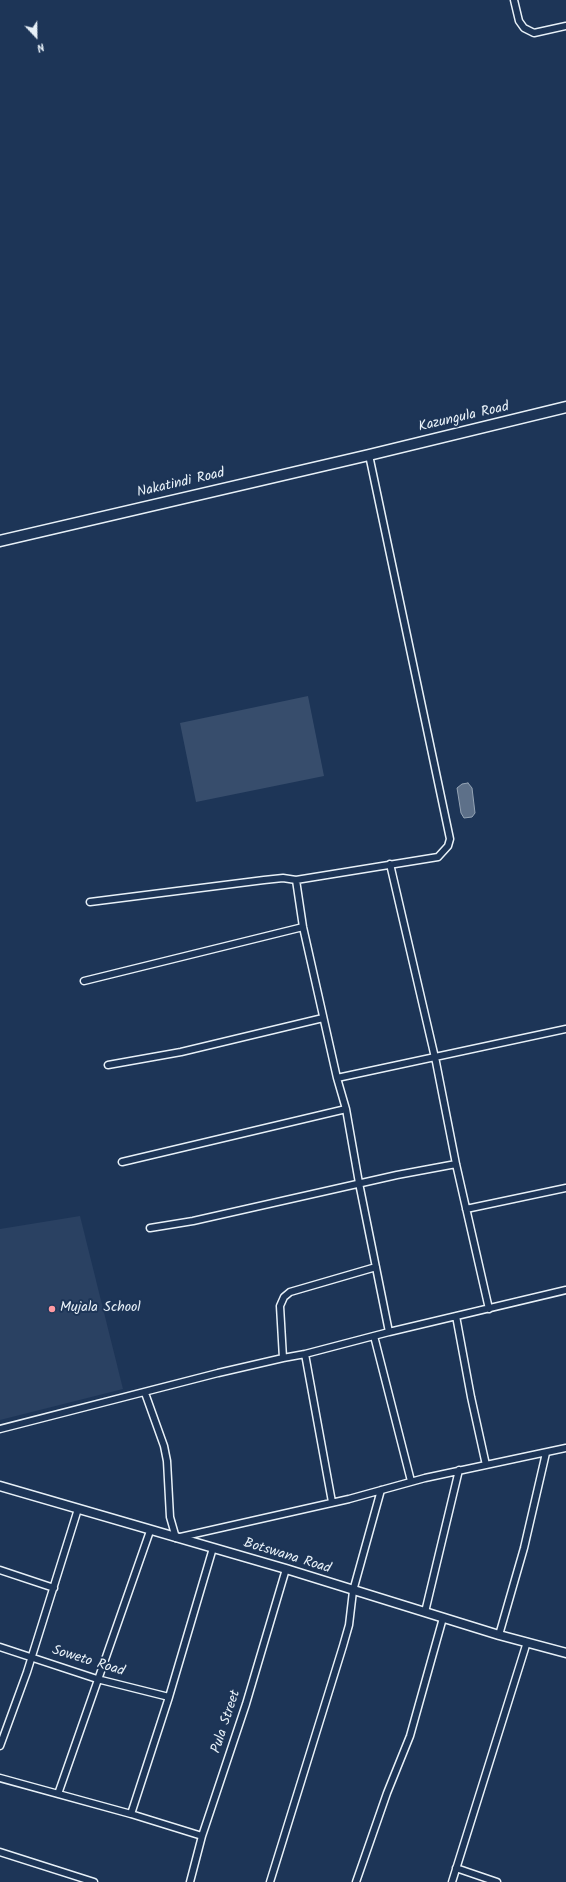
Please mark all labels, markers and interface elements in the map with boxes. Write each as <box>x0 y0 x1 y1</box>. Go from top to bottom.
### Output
north arrow <box>16 16 56 56</box>
text: N <box>34 37 47 57</box>
street label: Kazungula Road <box>417 399 511 437</box>
street label: Nakatindi Road <box>136 466 226 502</box>
place label: Mujala School <box>60 1301 141 1317</box>
marker: Mujala School <box>47 1304 57 1314</box>
street label: Botswana Road <box>241 1536 333 1578</box>
street label: Soweto Road <box>50 1643 126 1681</box>
street label: Pula Street <box>209 1688 245 1756</box>

